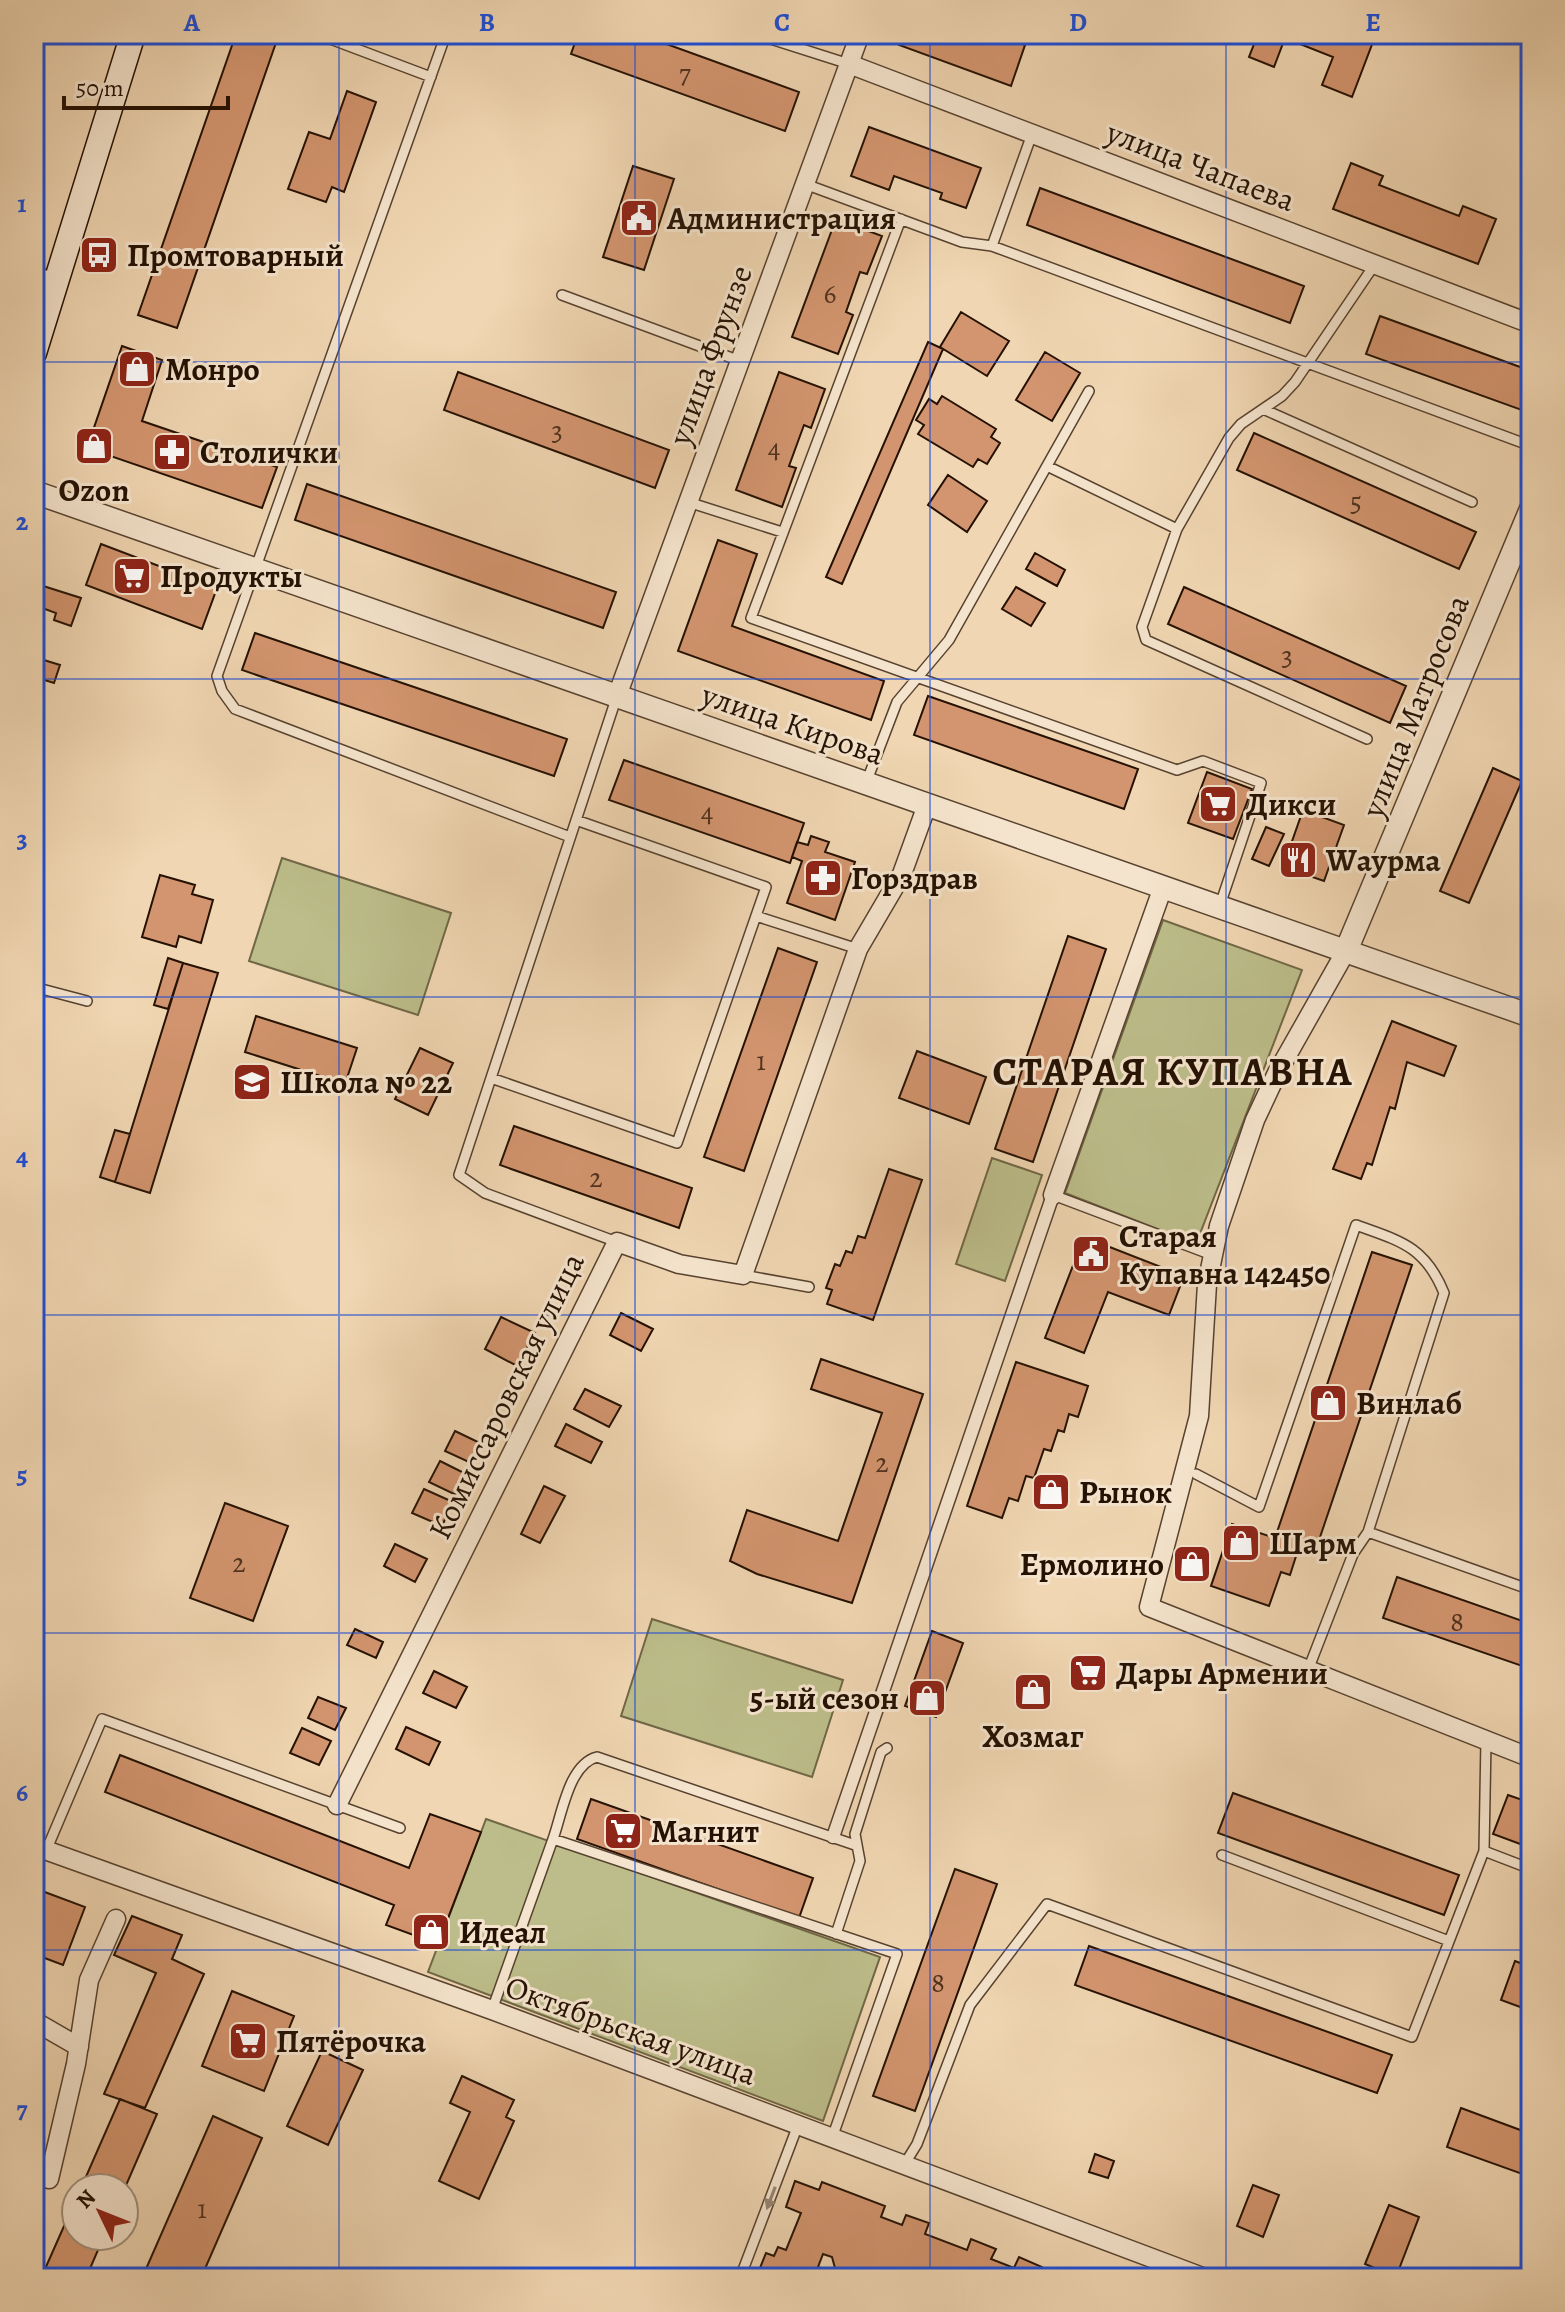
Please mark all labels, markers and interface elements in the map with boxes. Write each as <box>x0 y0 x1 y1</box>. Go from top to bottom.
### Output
text: A <box>183 5 201 40</box>
text: B <box>479 5 495 40</box>
text: C <box>774 5 790 40</box>
text: D <box>1069 5 1087 40</box>
text: E <box>1365 5 1381 40</box>
house number: 7 <box>679 55 691 93</box>
scale bar <box>64 60 228 110</box>
text: 50 m <box>76 72 124 104</box>
street label: улица Чапаева <box>1099 109 1302 222</box>
text: 1 <box>17 186 27 221</box>
place label: Администрация <box>666 196 896 240</box>
public building icon: Администрация <box>618 197 660 239</box>
place label: Промтоварный <box>127 233 344 277</box>
bus stop icon: Промтоварный <box>78 234 120 276</box>
street label: улица Фрунзе <box>657 259 763 452</box>
house number: 6 <box>824 275 837 313</box>
place label: Монро <box>165 347 260 391</box>
shop icon: Монро <box>116 348 158 390</box>
house number: 3 <box>551 412 563 450</box>
shop icon: Ozon <box>73 425 115 467</box>
house number: 4 <box>768 429 780 467</box>
place label: Столички <box>200 430 338 474</box>
pharmacy icon: Столички <box>151 431 193 473</box>
place label: Ozon <box>59 468 129 512</box>
house number: 5 <box>1350 483 1362 521</box>
text: 2 <box>16 504 29 539</box>
place label: Продукты <box>160 554 303 598</box>
supermarket icon: Продукты <box>111 555 153 597</box>
street label: улица Матросова <box>1350 588 1480 825</box>
house number: 3 <box>1281 637 1293 675</box>
street label: улица Кирова <box>695 672 890 776</box>
place label: Дикси <box>1246 782 1336 826</box>
supermarket icon: Дикси <box>1197 783 1239 825</box>
house number: 4 <box>701 793 713 831</box>
text: 3 <box>16 821 28 856</box>
place label: Wаурма <box>1325 838 1442 882</box>
restaurant icon: Wаурма <box>1277 839 1319 881</box>
place label: Горздрав <box>851 856 978 900</box>
pharmacy icon: Горздрав <box>802 857 844 899</box>
house number: 1 <box>756 1042 766 1080</box>
district label: СТАРАЯ КУПАВНА <box>992 1044 1354 1099</box>
place label: Школа № 22 <box>280 1060 452 1104</box>
school or university icon: Школа № 22 <box>231 1061 273 1103</box>
text: 4 <box>16 1139 28 1174</box>
house number: 2 <box>589 1159 603 1197</box>
place label: Старая Купавна 142450 <box>1119 1214 1330 1295</box>
public building icon: Старая Купавна 142450 <box>1070 1233 1112 1275</box>
street label: Комиссаровская улица <box>417 1245 595 1547</box>
place label: Винлаб <box>1356 1381 1462 1425</box>
shop icon: Винлаб <box>1307 1382 1349 1424</box>
house number: 2 <box>875 1444 889 1482</box>
text: 5 <box>16 1457 28 1492</box>
place label: Рынок <box>1079 1470 1172 1514</box>
shop icon: Рынок <box>1030 1471 1072 1513</box>
place label: Шарм <box>1269 1521 1357 1565</box>
shop icon: Шарм <box>1220 1522 1262 1564</box>
place label: Ермолино <box>1020 1542 1164 1586</box>
shop icon: Ермолино <box>1171 1543 1213 1585</box>
house number: 2 <box>232 1544 246 1582</box>
house number: 8 <box>1450 1603 1464 1641</box>
place label: Дары Армении <box>1116 1651 1328 1695</box>
supermarket icon: Дары Армении <box>1067 1652 1109 1694</box>
shop icon: Хозмаг <box>1012 1671 1054 1713</box>
place label: 5-ый сезон <box>750 1676 899 1720</box>
shop icon: 5-ый сезон <box>906 1677 948 1719</box>
place label: Хозмаг <box>982 1714 1084 1758</box>
text: 6 <box>16 1775 28 1810</box>
place label: Магнит <box>651 1809 760 1853</box>
supermarket icon: Магнит <box>602 1810 644 1852</box>
place label: Идеал <box>459 1910 546 1954</box>
shop icon: Идеал <box>410 1911 452 1953</box>
street label: Октябрьская улица <box>499 1964 763 2096</box>
house number: 8 <box>931 1964 945 2002</box>
place label: Пятёрочка <box>276 2019 427 2063</box>
supermarket icon: Пятёрочка <box>227 2020 269 2062</box>
text: 7 <box>16 2092 28 2127</box>
north arrow <box>60 2172 140 2252</box>
text: N <box>70 2183 103 2215</box>
one-way arrow <box>764 2186 776 2210</box>
house number: 1 <box>197 2190 207 2228</box>

